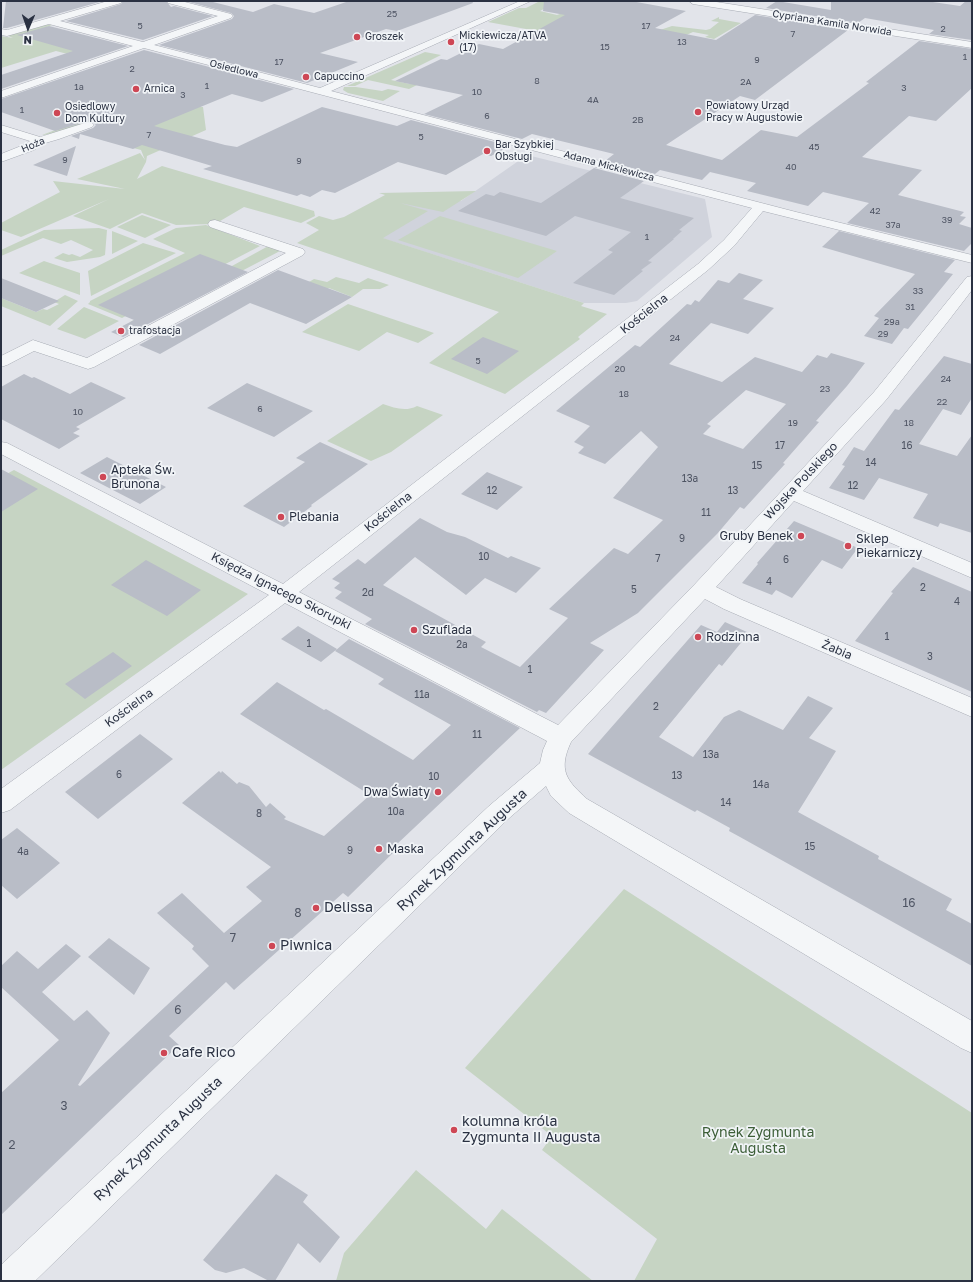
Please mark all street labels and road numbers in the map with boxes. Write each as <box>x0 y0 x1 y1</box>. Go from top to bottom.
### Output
street label: Cypriana Kamila Norwida <box>771 8 893 38</box>
street label: Osiedlowa <box>208 57 260 81</box>
street label: Hoża <box>19 135 47 155</box>
street label: Adama Mickiewicza <box>562 148 656 184</box>
street label: Kościelna <box>617 291 671 337</box>
street label: Wojska Polskiego <box>761 439 841 523</box>
street label: Kościelna <box>361 489 415 535</box>
street label: Księdza Ignacego Skorupki <box>209 549 353 633</box>
street label: Żabia <box>820 637 854 663</box>
street label: Kościelna <box>102 686 156 730</box>
street label: Rynek Zygmunta Augusta <box>393 785 531 915</box>
street label: Rynek Zygmunta Augusta <box>90 1073 226 1205</box>

